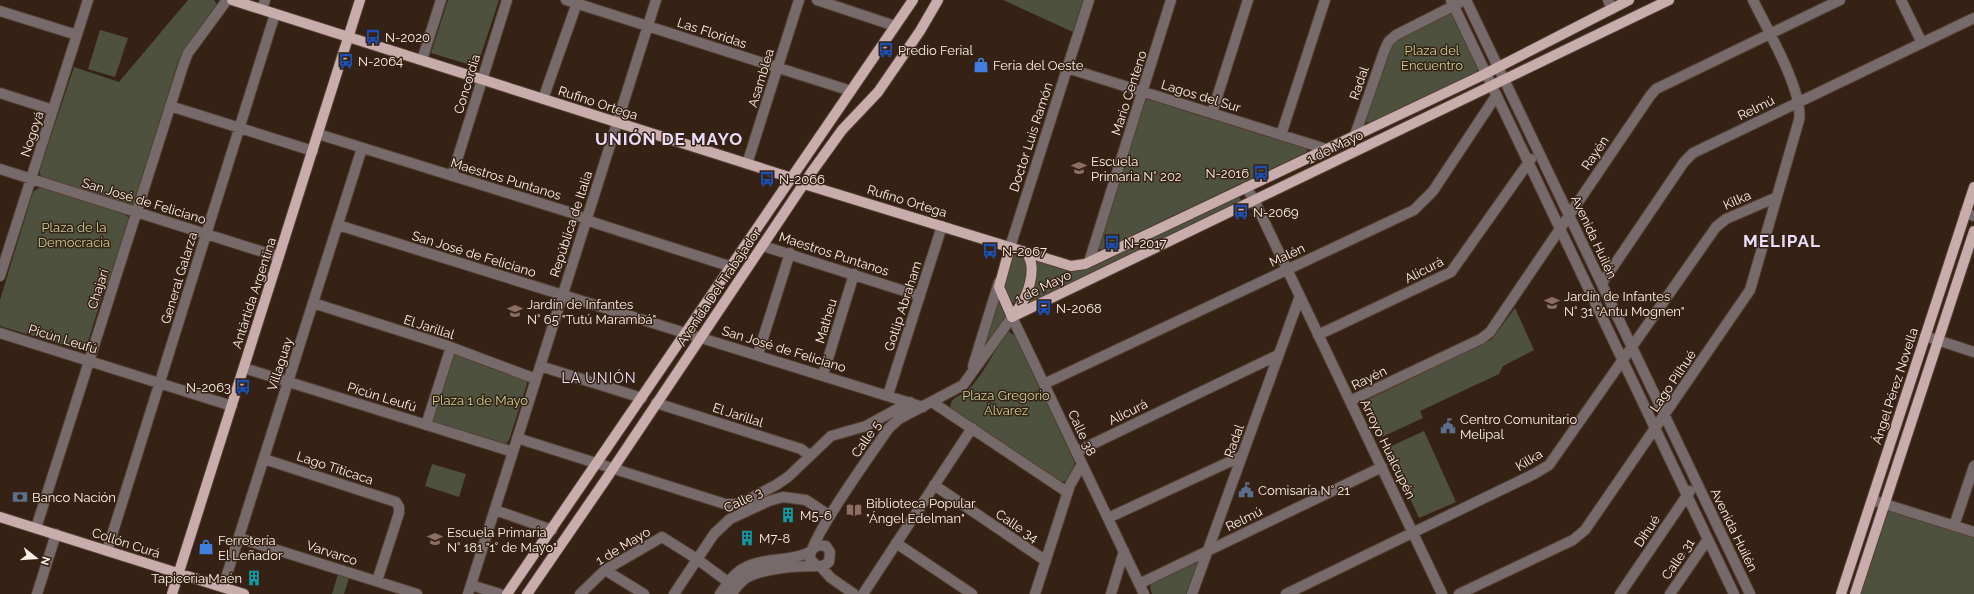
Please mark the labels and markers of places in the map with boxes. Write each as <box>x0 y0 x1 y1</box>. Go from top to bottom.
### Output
bus stop icon: N-2020 <box>364 28 382 46</box>
place label: N-2020 <box>385 30 430 45</box>
bus stop icon: Predio Ferial <box>877 41 895 59</box>
place label: Predio Ferial <box>898 43 973 58</box>
bus stop icon: N-2064 <box>337 52 355 70</box>
place label: N-2064 <box>358 54 403 69</box>
shop icon: Feria del Oeste <box>972 56 990 74</box>
place label: Feria del Oeste <box>993 58 1084 73</box>
place label: Escuela Primaria N° 202 <box>1091 154 1182 184</box>
school or university icon: Escuela Primaria N° 202 <box>1070 159 1088 177</box>
bus stop icon: N-2016 <box>1252 164 1270 182</box>
place label: N-2016 <box>1205 166 1249 181</box>
bus stop icon: N-2066 <box>758 170 776 188</box>
place label: N-2066 <box>779 172 825 187</box>
bus stop icon: N-2069 <box>1232 203 1250 221</box>
place label: N-2069 <box>1253 205 1299 220</box>
bus stop icon: N-2017 <box>1103 234 1121 252</box>
place label: N-2017 <box>1124 236 1167 251</box>
bus stop icon: N-2067 <box>981 242 999 260</box>
place label: N-2067 <box>1002 244 1047 259</box>
place label: Jardín de Infantes N° 31 "Antu Mognen" <box>1564 289 1685 319</box>
school or university icon: Jardín de Infantes N° 31 "Antu Mognen" <box>1543 294 1561 312</box>
place label: Jardín de Infantes N° 65 "Tutú Marambá" <box>527 297 656 327</box>
bus stop icon: N-2068 <box>1035 299 1053 317</box>
place label: N-2068 <box>1056 301 1102 316</box>
school or university icon: Jardín de Infantes N° 65 "Tutú Marambá" <box>506 302 524 320</box>
bus stop icon: N-2063 <box>234 378 252 396</box>
place label: N-2063 <box>186 380 231 395</box>
place label: Centro Comunitario Melipal <box>1460 412 1577 442</box>
public building icon: Centro Comunitario Melipal <box>1439 417 1457 435</box>
public building icon: Comisaría N° 21 <box>1237 481 1255 499</box>
place label: Comisaría N° 21 <box>1258 483 1350 498</box>
bank icon: Banco Nación <box>11 488 29 506</box>
place label: Banco Nación <box>32 490 116 505</box>
place label: Biblioteca Popular "Ángel Edelman" <box>866 496 976 526</box>
library icon: Biblioteca Popular "Ángel Edelman" <box>845 501 863 519</box>
building icon: M5-6 <box>779 506 797 524</box>
place label: M5-6 <box>800 508 832 523</box>
place label: Escuela Primaria N° 181 "1° de Mayo" <box>447 525 557 555</box>
building icon: M7-8 <box>738 529 756 547</box>
school or university icon: Escuela Primaria N° 181 "1° de Mayo" <box>426 530 444 548</box>
place label: M7-8 <box>759 531 790 546</box>
place label: Ferretería El Leñador <box>218 533 283 563</box>
shop icon: Ferretería El Leñador <box>197 538 215 556</box>
building icon: Tapicería Maén <box>245 569 263 587</box>
place label: Tapicería Maén <box>151 571 242 586</box>

